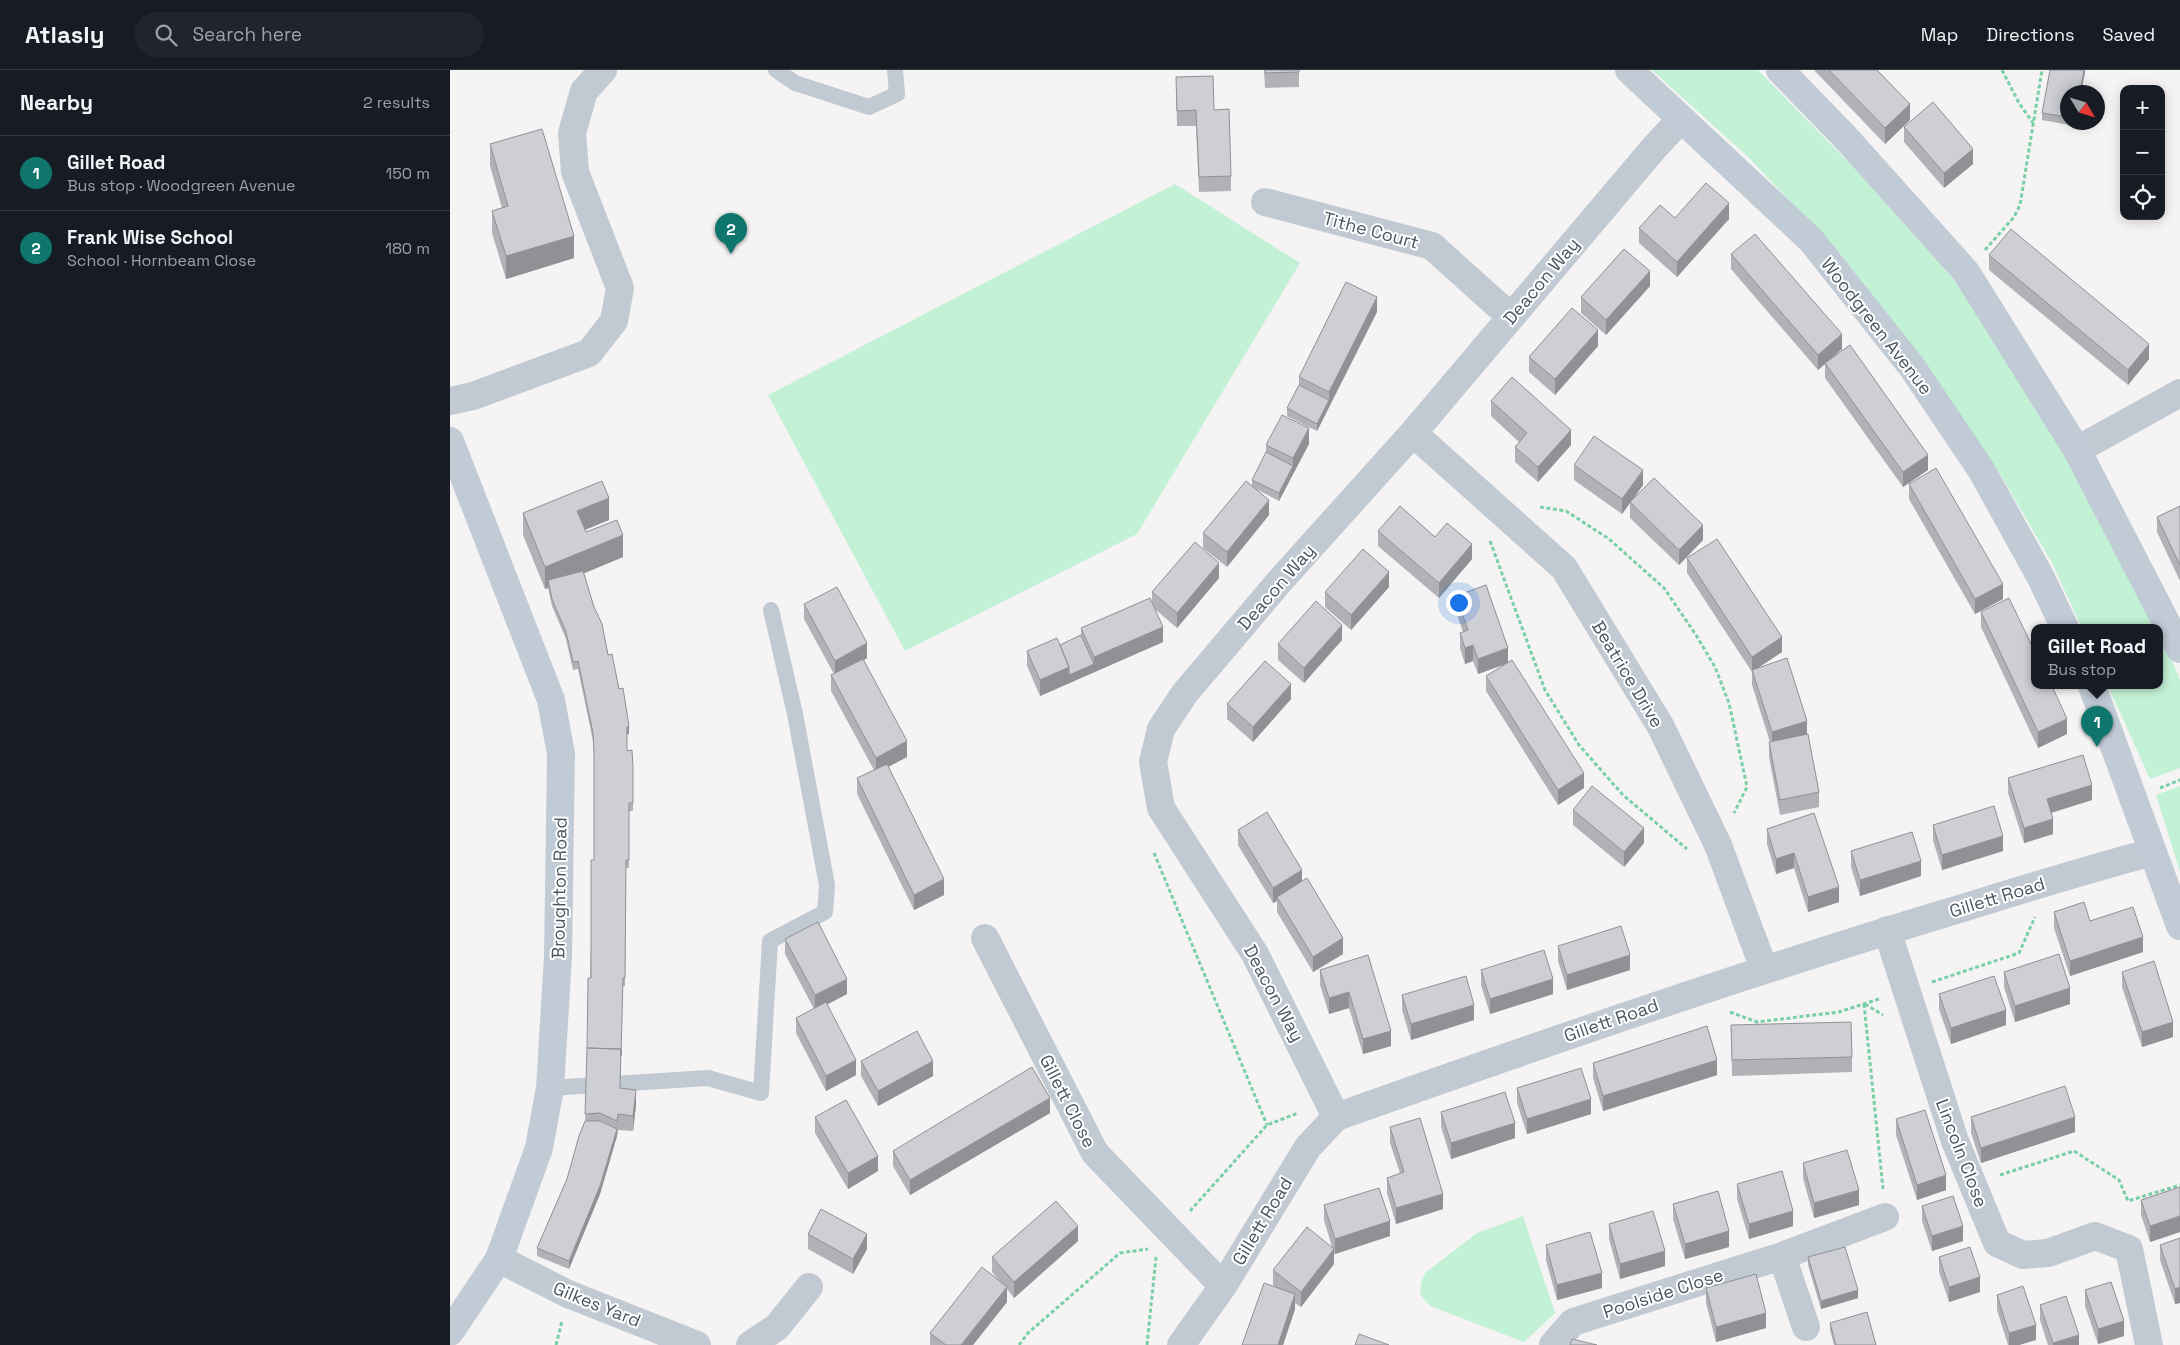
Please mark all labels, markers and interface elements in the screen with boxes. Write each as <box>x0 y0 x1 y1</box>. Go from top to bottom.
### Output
search box <box>134 12 484 57</box>
text: Atlasly <box>25 19 104 50</box>
icon: search <box>152 21 180 49</box>
text: Search here <box>192 22 302 47</box>
text: Map <box>1921 23 1958 46</box>
text: Directions <box>1986 23 2075 46</box>
text: Saved <box>2103 23 2155 46</box>
north arrow <box>2060 85 2105 130</box>
map controls <box>2120 85 2165 220</box>
button: + <box>2120 85 2165 130</box>
text: Nearby <box>20 89 93 116</box>
text: 2 results <box>363 92 430 113</box>
button: − <box>2120 130 2165 175</box>
text: Gillet Road <box>67 150 165 175</box>
text: 1 <box>32 163 40 184</box>
text: 150 m <box>386 163 430 184</box>
text: Bus stop · Woodgreen Avenue <box>67 175 296 196</box>
button: locate <box>2120 175 2165 220</box>
street label: Tithe Court <box>1321 206 1421 254</box>
pin: 2 <box>715 213 747 254</box>
text: Frank Wise School <box>67 225 233 250</box>
street label: Deacon Way <box>1498 233 1584 329</box>
text: 2 <box>31 238 41 259</box>
text: 180 m <box>385 238 430 259</box>
text: School · Hornbeam Close <box>67 250 256 271</box>
street label: Woodgreen Avenue <box>1816 253 1938 399</box>
street label: Deacon Way <box>1232 539 1320 635</box>
your location <box>1446 590 1472 616</box>
street label: Beatrice Drive <box>1587 616 1669 732</box>
popup <box>2031 624 2163 689</box>
text: Gillet Road <box>2048 634 2146 659</box>
text: Bus stop <box>2048 659 2116 680</box>
pin: 1 <box>2081 706 2113 747</box>
street label: Broughton Road <box>546 817 572 959</box>
street label: Gillett Road <box>1946 872 2048 922</box>
street label: Deacon Way <box>1239 940 1309 1046</box>
street label: Gillett Road <box>1561 993 1661 1047</box>
street label: Gillett Close <box>1035 1050 1101 1152</box>
street label: Lincoln Close <box>1931 1095 1993 1211</box>
street label: Gillett Road <box>1227 1173 1297 1269</box>
street label: Poolside Close <box>1600 1263 1726 1323</box>
street label: Gilkes Yard <box>550 1276 644 1332</box>

